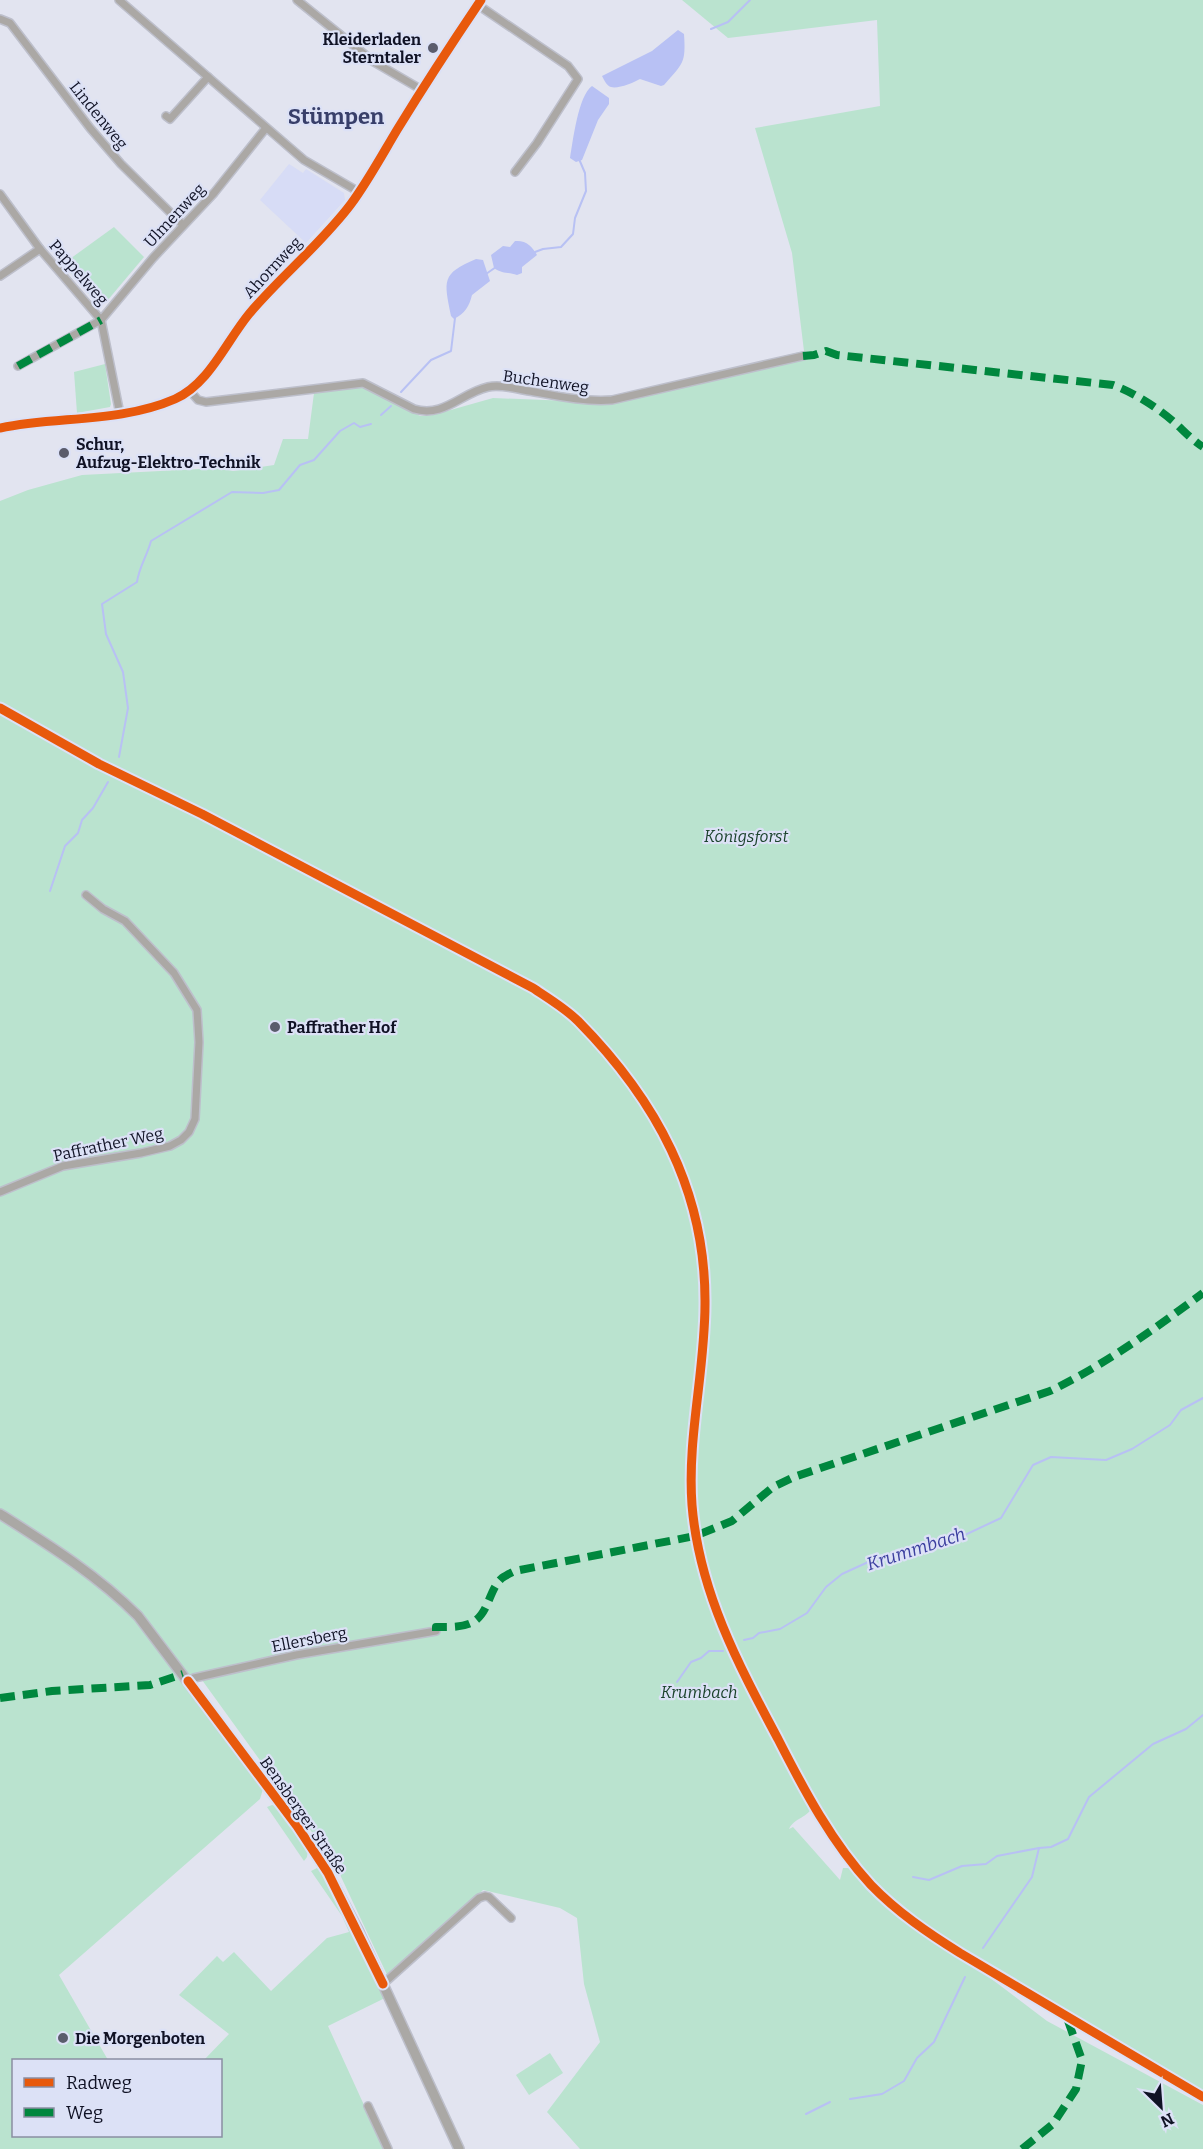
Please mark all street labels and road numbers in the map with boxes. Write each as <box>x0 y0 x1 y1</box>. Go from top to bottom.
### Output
street label: Lindenweg <box>66 78 132 153</box>
street label: Ulmenweg <box>140 179 209 251</box>
street label: Ahornweg <box>239 233 306 302</box>
street label: Pappelweg <box>45 236 112 309</box>
street label: Buchenweg <box>502 366 590 397</box>
street label: Paffrather Weg <box>51 1124 165 1165</box>
street label: Ellersberg <box>270 1623 348 1656</box>
street label: Bensberger Straße <box>256 1753 351 1878</box>

